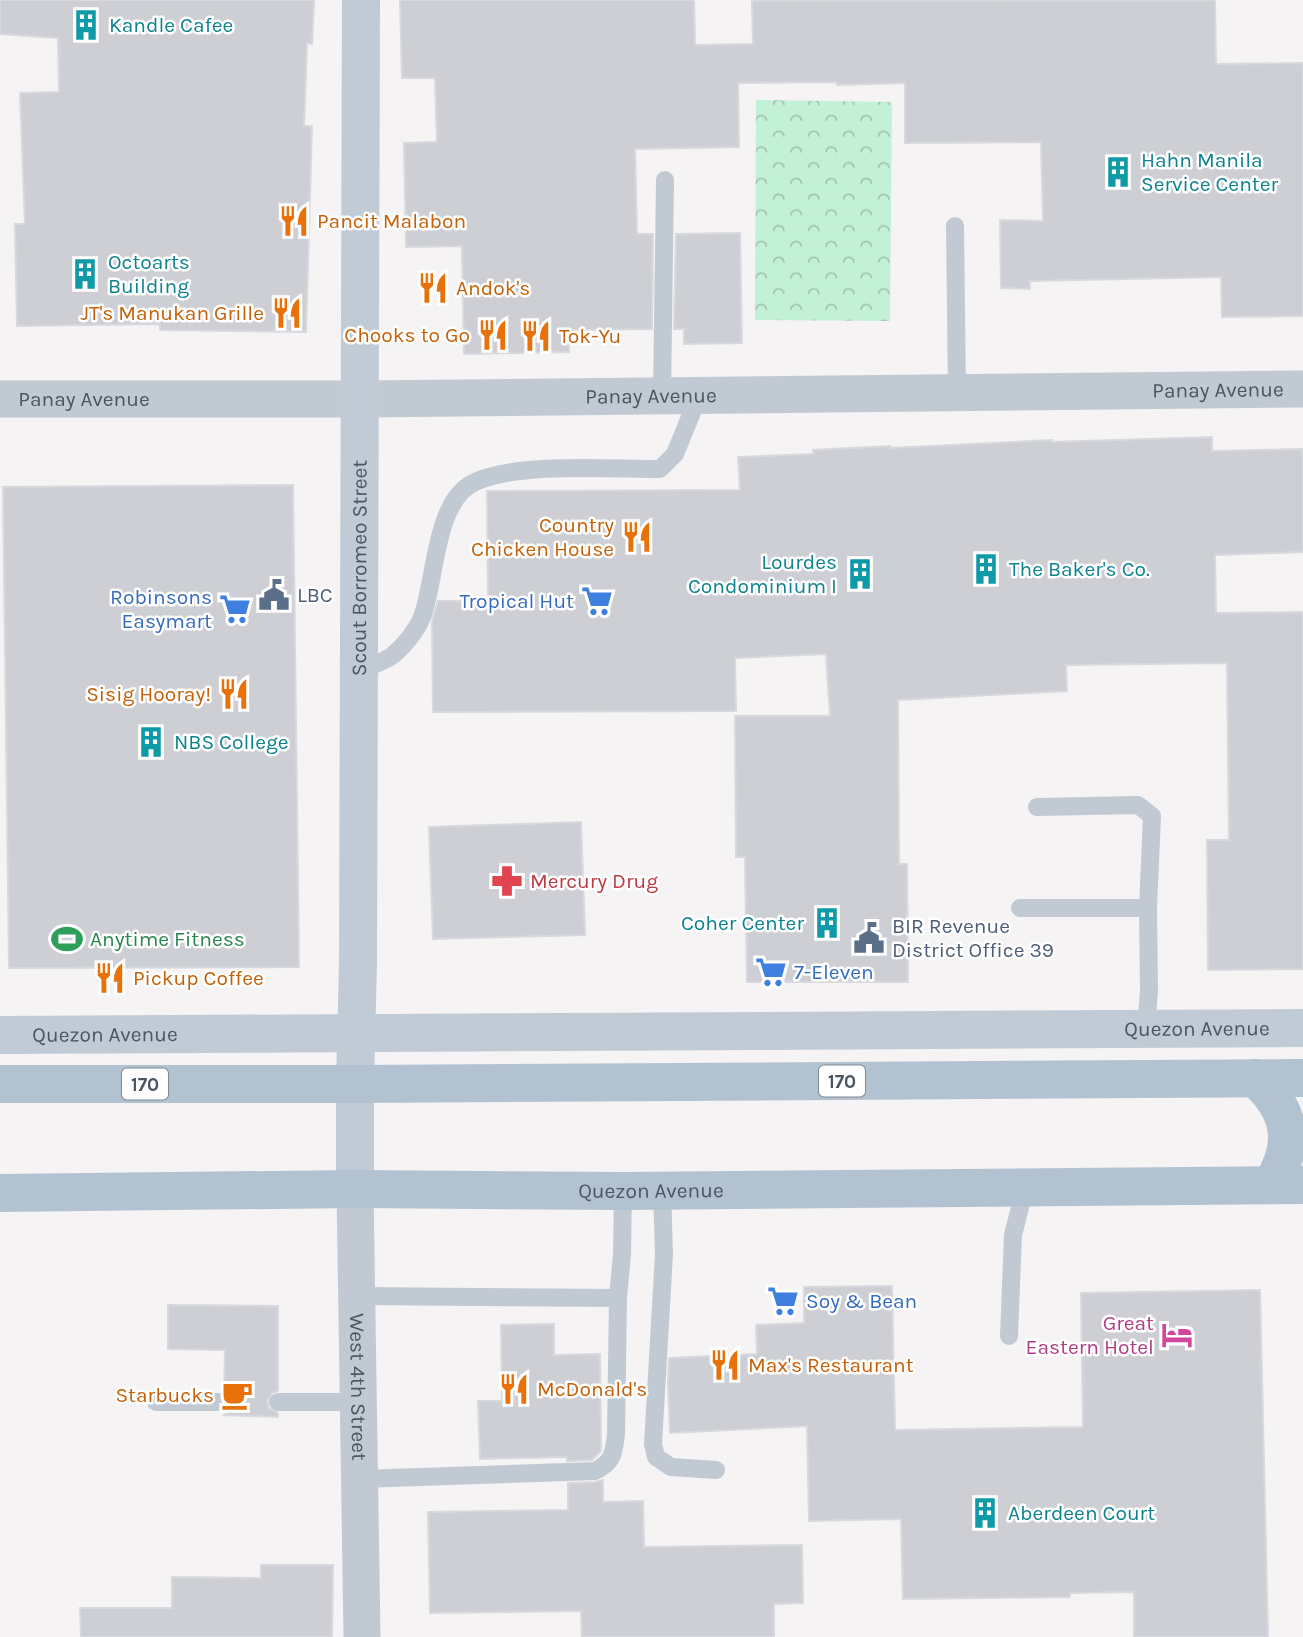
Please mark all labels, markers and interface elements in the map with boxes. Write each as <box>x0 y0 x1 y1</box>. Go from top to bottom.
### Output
building icon: Kandle Cafee <box>69 8 103 42</box>
place label: Kandle Cafee <box>109 13 233 37</box>
place label: Hahn Manila Service Center <box>1141 148 1278 196</box>
building icon: Hahn Manila Service Center <box>1101 155 1135 189</box>
restaurant icon: Pancit Malabon <box>277 204 311 238</box>
place label: Pancit Malabon <box>317 209 466 233</box>
place label: Octoarts Building <box>108 250 190 298</box>
building icon: Octoarts Building <box>68 257 102 291</box>
restaurant icon: Andok's <box>416 271 450 305</box>
place label: Andok's <box>456 276 530 300</box>
restaurant icon: JT's Manukan Grille <box>270 296 304 330</box>
place label: JT's Manukan Grille <box>80 301 264 325</box>
restaurant icon: Chooks to Go <box>476 318 510 352</box>
restaurant icon: Tok-Yu <box>519 319 553 353</box>
place label: Chooks to Go <box>344 323 470 347</box>
place label: Tok-Yu <box>559 324 621 348</box>
street label: Panay Avenue <box>1152 377 1284 403</box>
street label: Panay Avenue <box>585 383 717 409</box>
street label: Panay Avenue <box>18 387 150 411</box>
street label: Scout Borromeo Street <box>347 460 372 676</box>
place label: Country Chicken House <box>471 513 614 561</box>
restaurant icon: Country Chicken House <box>620 520 654 554</box>
place label: Lourdes Condominium I <box>688 550 837 598</box>
building icon: The Baker's Co. <box>969 552 1003 586</box>
building icon: Lourdes Condominium I <box>843 557 877 591</box>
place label: The Baker's Co. <box>1009 557 1150 581</box>
public building icon: LBC <box>257 578 291 612</box>
place label: LBC <box>297 583 333 607</box>
supermarket icon: Tropical Hut <box>580 584 614 618</box>
place label: Robinsons Easymart <box>110 585 212 633</box>
place label: Tropical Hut <box>460 589 574 613</box>
supermarket icon: Robinsons Easymart <box>218 592 252 626</box>
restaurant icon: Sisig Hooray! <box>217 677 251 711</box>
place label: Sisig Hooray! <box>86 682 211 706</box>
building icon: NBS College <box>134 725 168 759</box>
place label: NBS College <box>174 730 289 754</box>
pharmacy icon: Mercury Drug <box>490 864 524 898</box>
place label: Mercury Drug <box>530 869 658 893</box>
building icon: Coher Center <box>810 906 844 940</box>
place label: Coher Center <box>681 911 804 935</box>
place label: BIR Revenue District Office 39 <box>892 914 1054 962</box>
public building icon: BIR Revenue District Office 39 <box>852 921 886 955</box>
sports icon: Anytime Fitness <box>50 922 84 956</box>
place label: Anytime Fitness <box>90 927 245 951</box>
supermarket icon: 7-Eleven <box>754 955 788 989</box>
place label: 7-Eleven <box>794 960 874 984</box>
restaurant icon: Pickup Coffee <box>93 961 127 995</box>
place label: Pickup Coffee <box>133 966 264 990</box>
street label: Quezon Avenue <box>1124 1016 1270 1041</box>
street label: Quezon Avenue <box>32 1022 178 1047</box>
road number: 170 <box>819 1065 865 1096</box>
road number: 170 <box>122 1068 168 1100</box>
street label: Quezon Avenue <box>578 1178 724 1203</box>
supermarket icon: Soy & Bean <box>766 1284 800 1318</box>
place label: Soy & Bean <box>806 1289 917 1313</box>
place label: Great Eastern Hotel <box>1026 1311 1154 1359</box>
street label: West 4th Street <box>345 1313 371 1461</box>
hotel icon: Great Eastern Hotel <box>1160 1318 1194 1352</box>
restaurant icon: Max's Restaurant <box>708 1348 742 1382</box>
place label: Max's Restaurant <box>748 1353 914 1377</box>
restaurant icon: McDonald's <box>497 1372 531 1406</box>
place label: McDonald's <box>537 1377 647 1401</box>
cafe icon: Starbucks <box>220 1378 254 1412</box>
place label: Starbucks <box>115 1383 214 1407</box>
building icon: Aberdeen Court <box>968 1496 1002 1530</box>
place label: Aberdeen Court <box>1008 1501 1155 1525</box>

